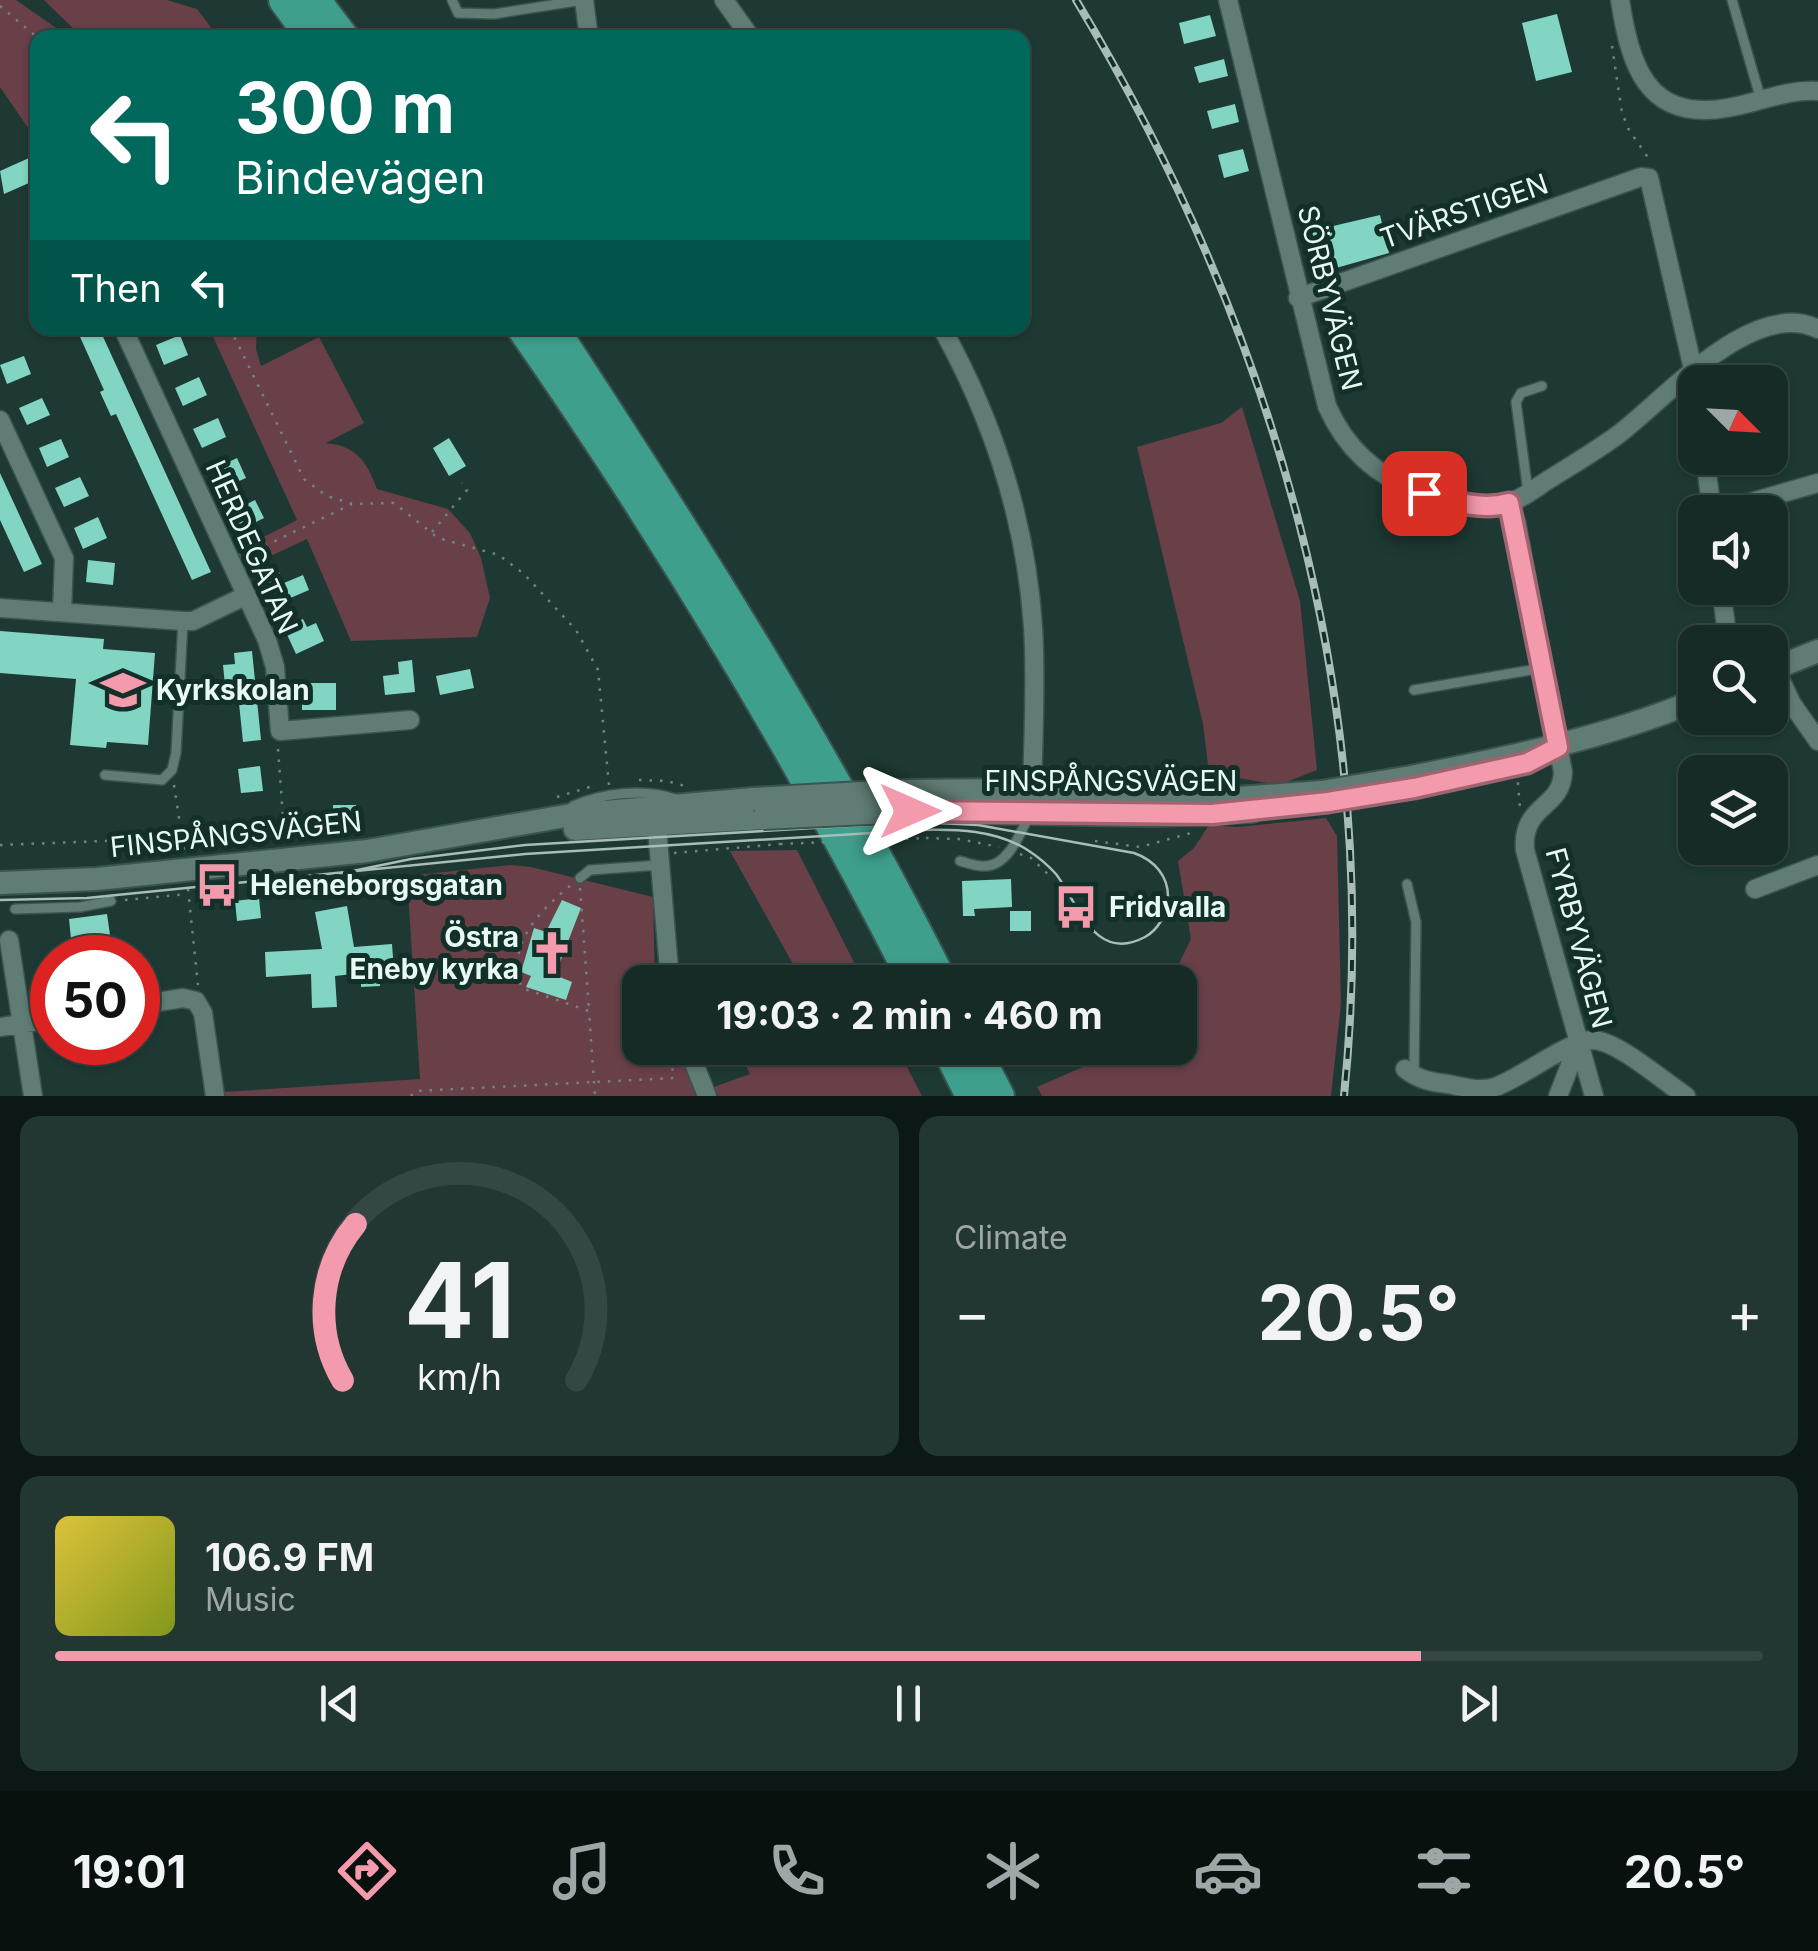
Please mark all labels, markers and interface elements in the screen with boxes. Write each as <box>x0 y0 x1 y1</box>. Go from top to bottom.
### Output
text: 300 m <box>235 65 455 150</box>
icon: left <box>70 70 200 200</box>
text: Bindevägen <box>235 150 486 205</box>
street label: TVÄRSTIGEN <box>1376 166 1552 256</box>
street label: SÖRBYVÄGEN <box>1291 202 1369 394</box>
icon: left <box>182 260 237 315</box>
text: Then <box>70 265 162 311</box>
north arrow <box>1678 365 1788 475</box>
map controls <box>1678 365 1788 865</box>
pin <box>1382 451 1467 536</box>
street label: HERDEGATAN <box>199 455 305 639</box>
icon: arrive <box>1397 466 1452 521</box>
button: sound <box>1678 495 1788 605</box>
button: search <box>1678 625 1788 735</box>
school or university icon: Kyrkskolan <box>99 666 147 714</box>
place label: Kyrkskolan <box>156 673 310 707</box>
button: layers <box>1678 755 1788 865</box>
position arrow <box>858 759 962 863</box>
street label: FINSPÅNGSVÄGEN <box>985 762 1237 798</box>
street label: FINSPÅNGSVÄGEN <box>108 802 363 864</box>
street label: FYRBYVÄGEN <box>1539 844 1619 1032</box>
bus stop icon: Heleneborgsgatan <box>193 861 241 909</box>
place label: Heleneborgsgatan <box>250 868 503 902</box>
bus stop icon: Fridvalla <box>1052 883 1100 931</box>
place label: Fridvalla <box>1109 890 1226 924</box>
place label: Östra Eneby kyrka <box>350 920 519 986</box>
church icon: Östra Eneby kyrka <box>528 929 576 977</box>
speed limit sign: 50 <box>30 935 160 1065</box>
text: 19:03 · 2 min · 460 m <box>716 992 1103 1038</box>
text: Climate <box>954 1218 1068 1257</box>
text: 41 <box>404 1237 515 1363</box>
text: 20.5° <box>1257 1267 1460 1358</box>
text: − <box>954 1280 990 1346</box>
text: + <box>1727 1280 1763 1346</box>
text: km/h <box>417 1355 502 1399</box>
text: 106.9 FM <box>205 1534 374 1580</box>
text: Music <box>205 1580 296 1619</box>
icon: previous <box>312 1676 367 1731</box>
icon: pause <box>881 1676 936 1731</box>
icon: next <box>1451 1676 1506 1731</box>
icon: directions <box>332 1836 402 1906</box>
icon: music <box>547 1836 617 1906</box>
icon: phone <box>762 1836 832 1906</box>
icon: climate <box>978 1836 1048 1906</box>
icon: car <box>1193 1836 1263 1906</box>
icon: filters <box>1409 1836 1479 1906</box>
text: 19:01 <box>73 1844 186 1899</box>
text: 20.5° <box>1624 1844 1745 1899</box>

